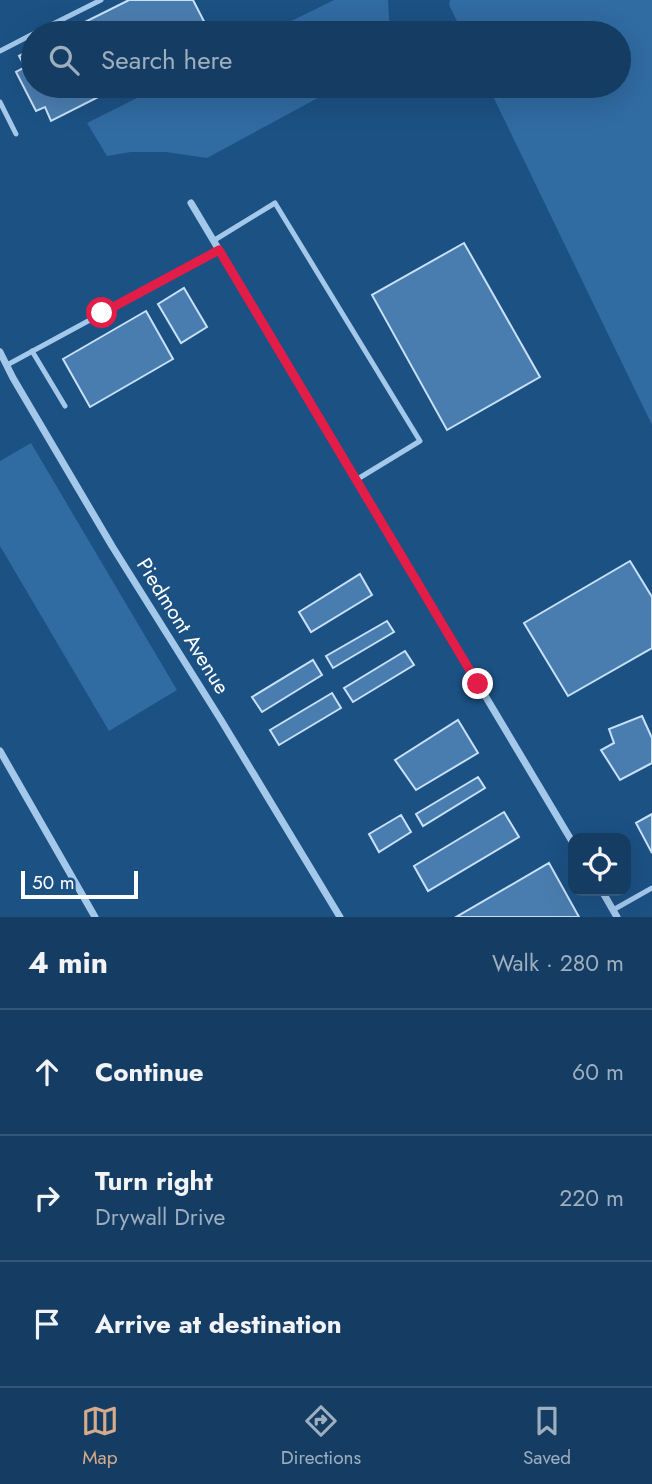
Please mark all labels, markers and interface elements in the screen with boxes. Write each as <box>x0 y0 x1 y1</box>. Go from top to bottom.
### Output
search box <box>21 21 631 98</box>
icon: search <box>45 41 83 79</box>
text: Search here <box>101 41 233 79</box>
route start <box>86 297 117 328</box>
street label: Piedmont Avenue <box>129 552 237 700</box>
route end <box>462 668 493 699</box>
map controls <box>568 833 631 896</box>
button: locate <box>568 833 631 896</box>
scale bar <box>21 868 138 900</box>
text: 50 m <box>32 869 75 896</box>
text: 4 min <box>28 941 108 984</box>
text: Walk · 280 m <box>492 946 624 980</box>
icon: ahead <box>28 1053 66 1091</box>
text: Continue <box>95 1053 204 1091</box>
text: 60 m <box>572 1055 624 1089</box>
text: Turn right <box>95 1162 213 1200</box>
icon: right <box>28 1179 66 1217</box>
text: 220 m <box>559 1181 624 1215</box>
text: Drywall Drive <box>95 1200 225 1234</box>
icon: arrive <box>28 1305 66 1343</box>
text: Arrive at destination <box>95 1305 342 1343</box>
tab: Map <box>81 1402 119 1471</box>
tab: Directions <box>281 1402 361 1471</box>
tab: Saved <box>523 1402 571 1471</box>

